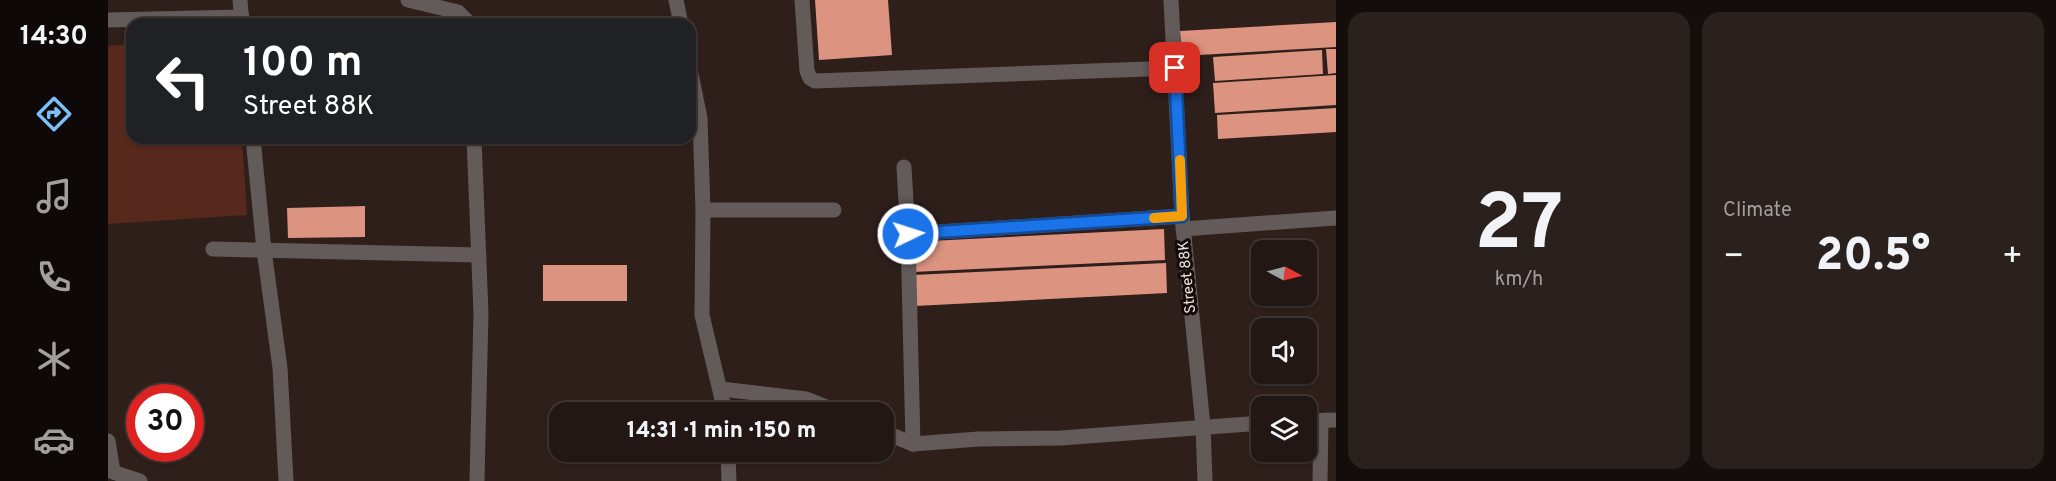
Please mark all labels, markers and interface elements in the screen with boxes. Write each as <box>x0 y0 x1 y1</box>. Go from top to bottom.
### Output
text: 14:30 <box>20 20 88 54</box>
text: 100 m <box>243 38 362 91</box>
icon: left <box>144 42 222 120</box>
pin <box>1149 42 1200 93</box>
icon: arrive <box>1158 51 1191 84</box>
text: Street 88K <box>243 90 374 124</box>
icon: directions <box>33 93 75 135</box>
icon: music <box>33 175 75 217</box>
text: 27 <box>1475 178 1563 277</box>
text: Climate <box>1723 198 1792 224</box>
position arrow <box>876 202 940 266</box>
text: 20.5° <box>1816 229 1930 286</box>
text: − <box>1723 237 1744 279</box>
text: + <box>2002 237 2023 279</box>
street label: Street 88K <box>1175 240 1201 314</box>
north arrow <box>1251 240 1317 306</box>
map controls <box>1251 240 1317 462</box>
icon: phone <box>33 256 75 298</box>
text: km/h <box>1495 267 1543 293</box>
button: sound <box>1251 318 1317 384</box>
icon: climate <box>33 338 75 380</box>
speed limit sign: 30 <box>126 384 204 462</box>
button: layers <box>1251 396 1317 462</box>
text: 14:31 · 1 min · 150 m <box>627 418 816 445</box>
icon: car <box>33 419 75 461</box>

